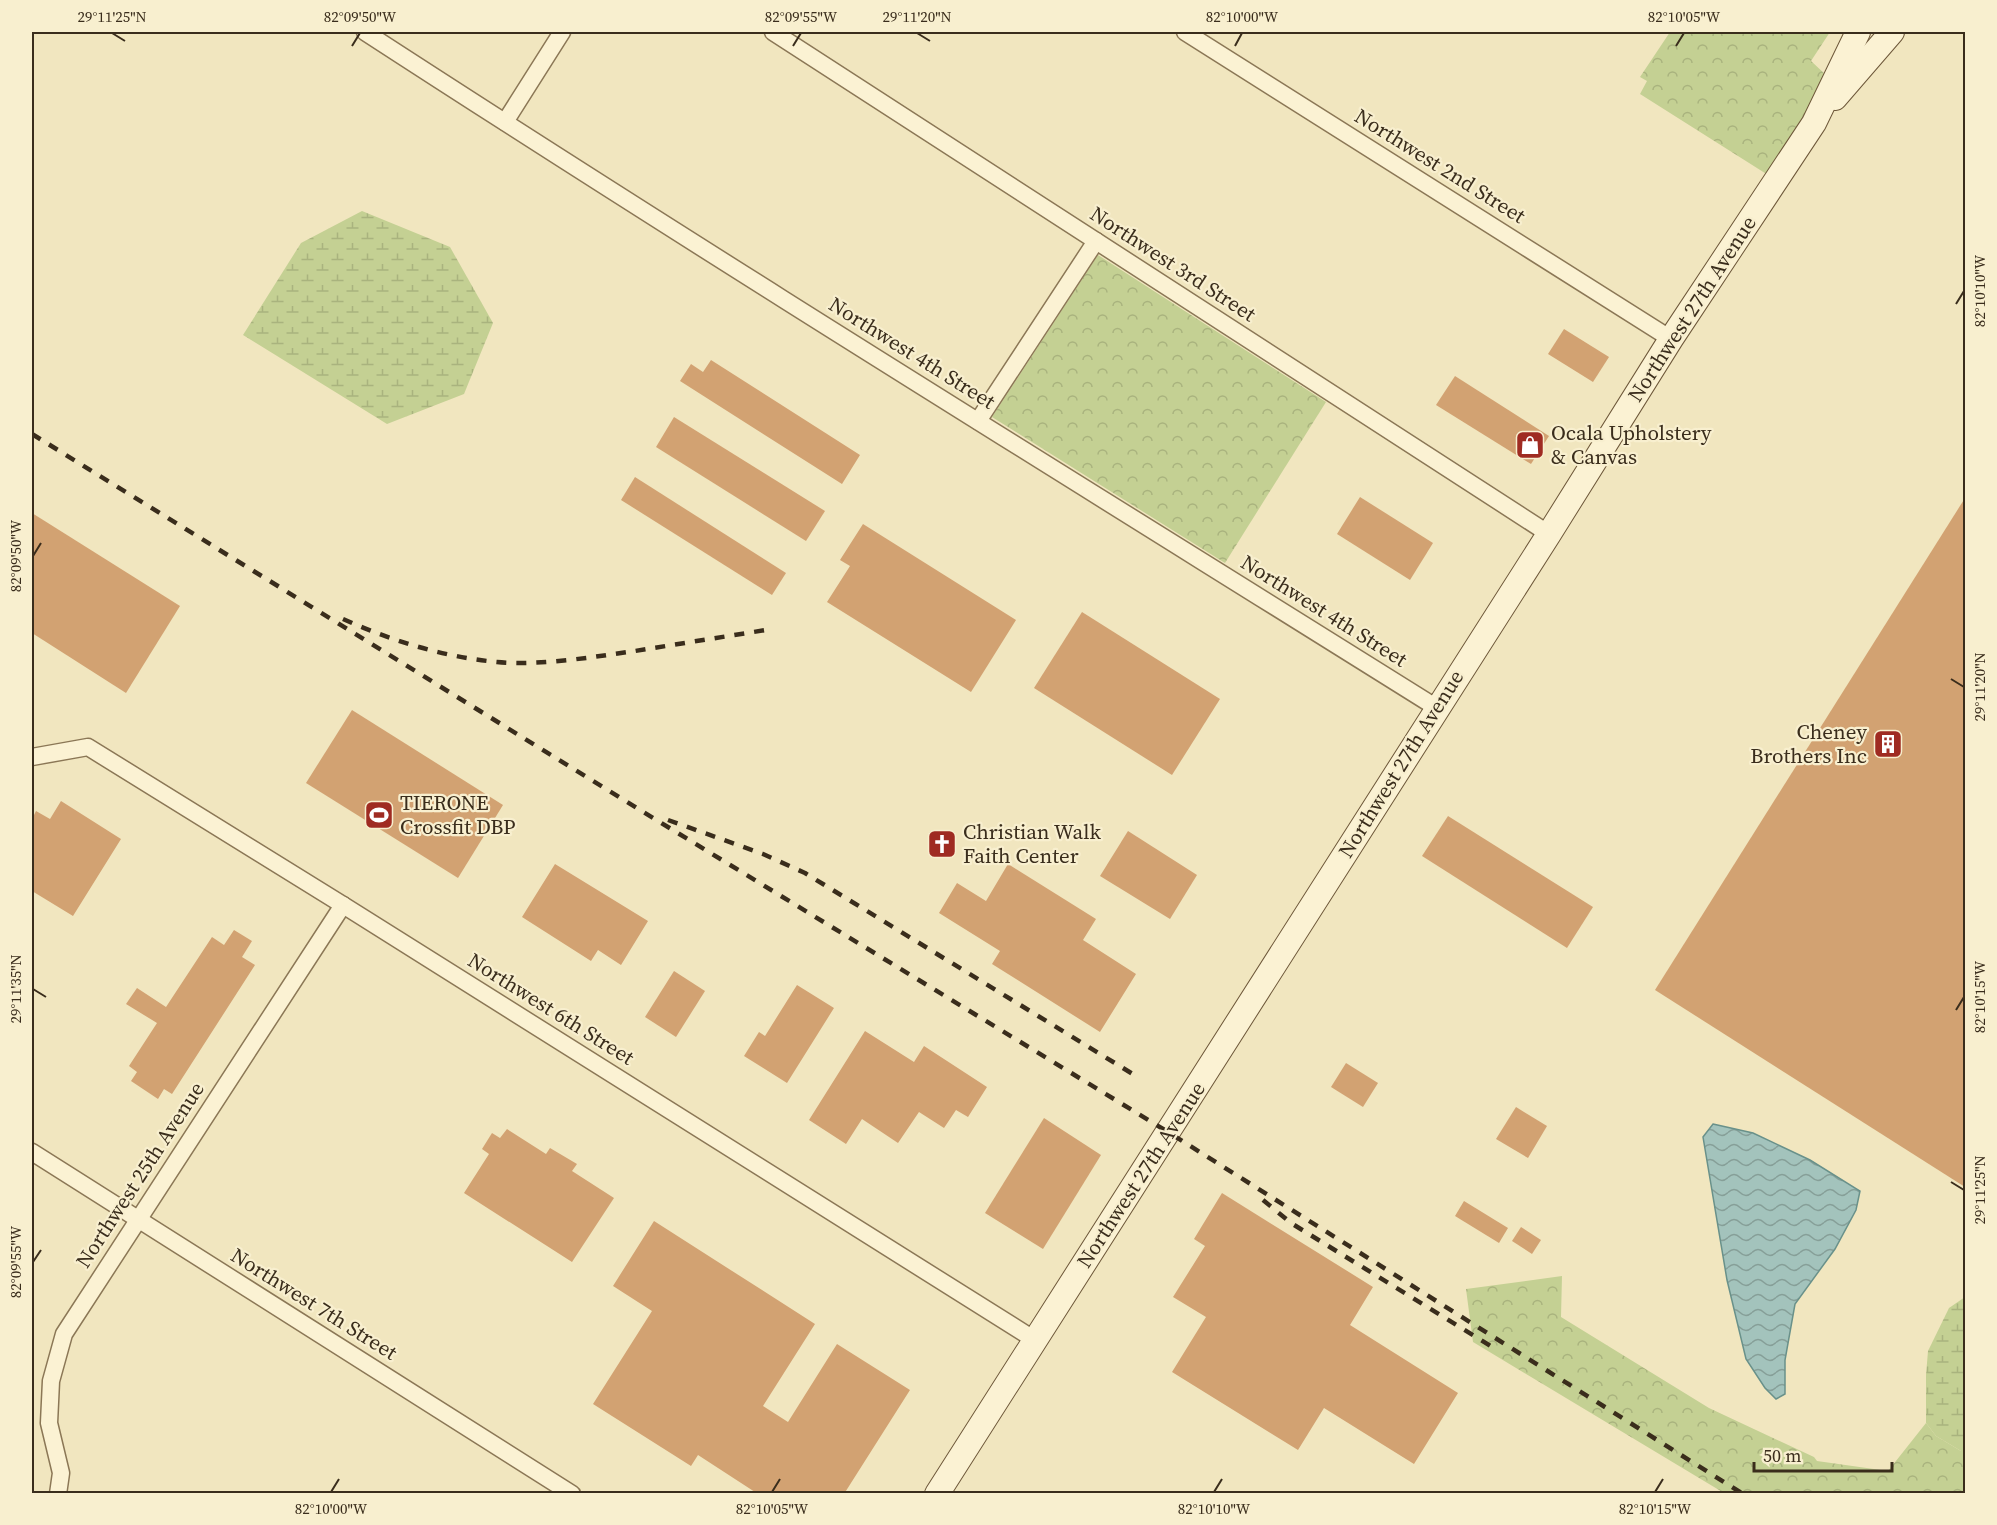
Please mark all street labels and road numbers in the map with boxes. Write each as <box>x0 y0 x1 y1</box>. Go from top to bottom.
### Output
street label: Northwest 2nd Street <box>1349 101 1531 230</box>
street label: Northwest 3rd Street <box>1085 199 1262 328</box>
street label: Northwest 27th Avenue <box>1621 210 1763 407</box>
street label: Northwest 4th Street <box>824 290 1001 416</box>
street label: Northwest 4th Street <box>1236 548 1413 674</box>
street label: Northwest 27th Avenue <box>1331 664 1470 863</box>
street label: Northwest 6th Street <box>463 946 640 1072</box>
street label: Northwest 25th Avenue <box>69 1076 211 1273</box>
street label: Northwest 27th Avenue <box>1070 1076 1212 1273</box>
street label: Northwest 7th Street <box>226 1241 403 1367</box>

